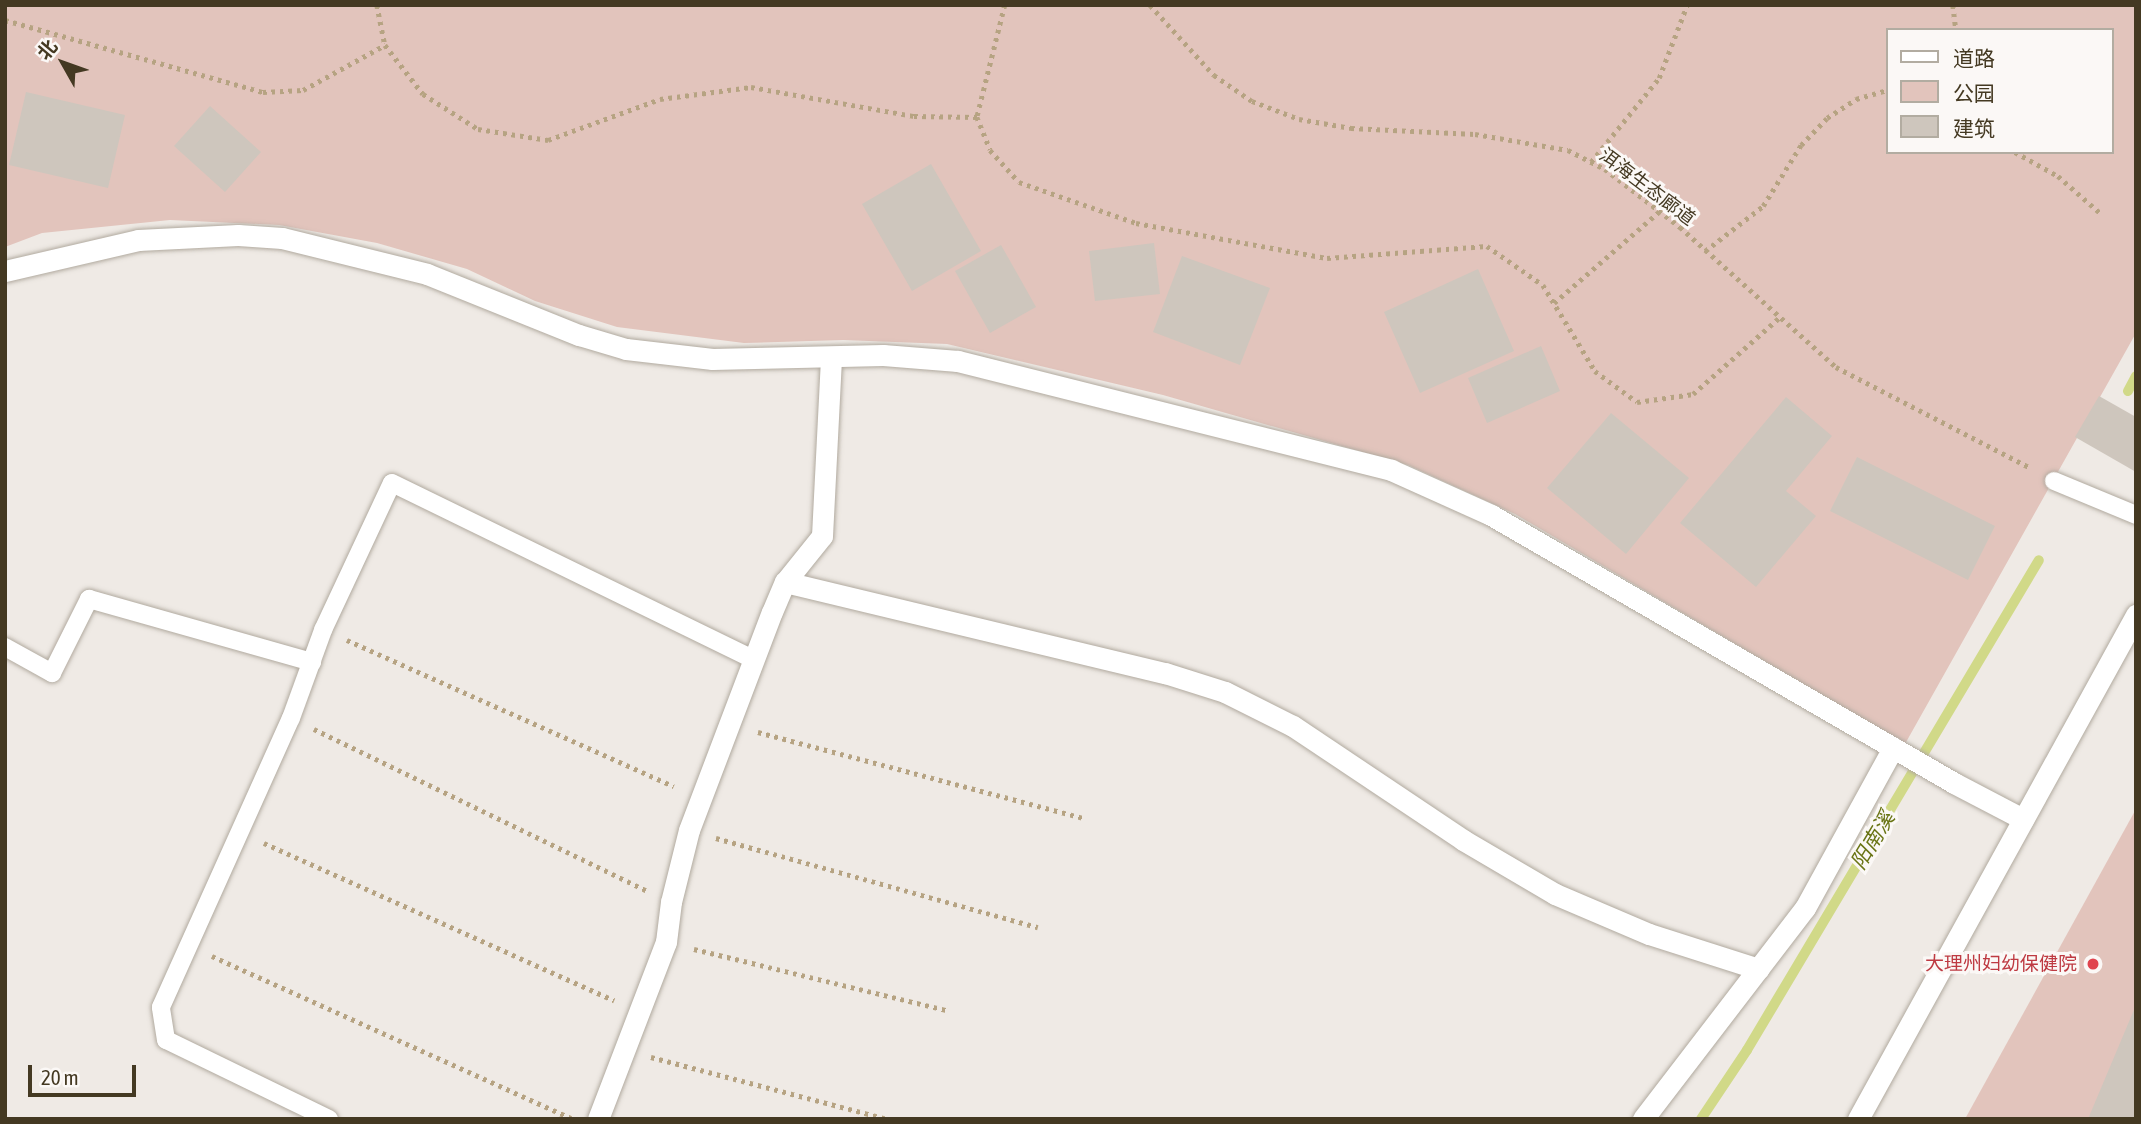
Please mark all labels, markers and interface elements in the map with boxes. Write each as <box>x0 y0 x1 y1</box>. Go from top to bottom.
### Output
north arrow <box>28 28 98 98</box>
legend <box>1885 28 2113 154</box>
text: 北 <box>32 35 61 64</box>
text: 道路 <box>1953 46 1995 70</box>
text: 公园 <box>1953 81 1995 105</box>
text: 建筑 <box>1953 116 1995 140</box>
street label: 洱海生态廊道 <box>1595 144 1699 230</box>
water label: 阳南溪 <box>1845 807 1899 873</box>
place label: 大理州妇幼保健院 <box>1925 953 2077 975</box>
marker: 大理州妇幼保健院 <box>2083 954 2103 974</box>
scale bar <box>32 1050 140 1094</box>
text: 20 m <box>41 1065 79 1089</box>

